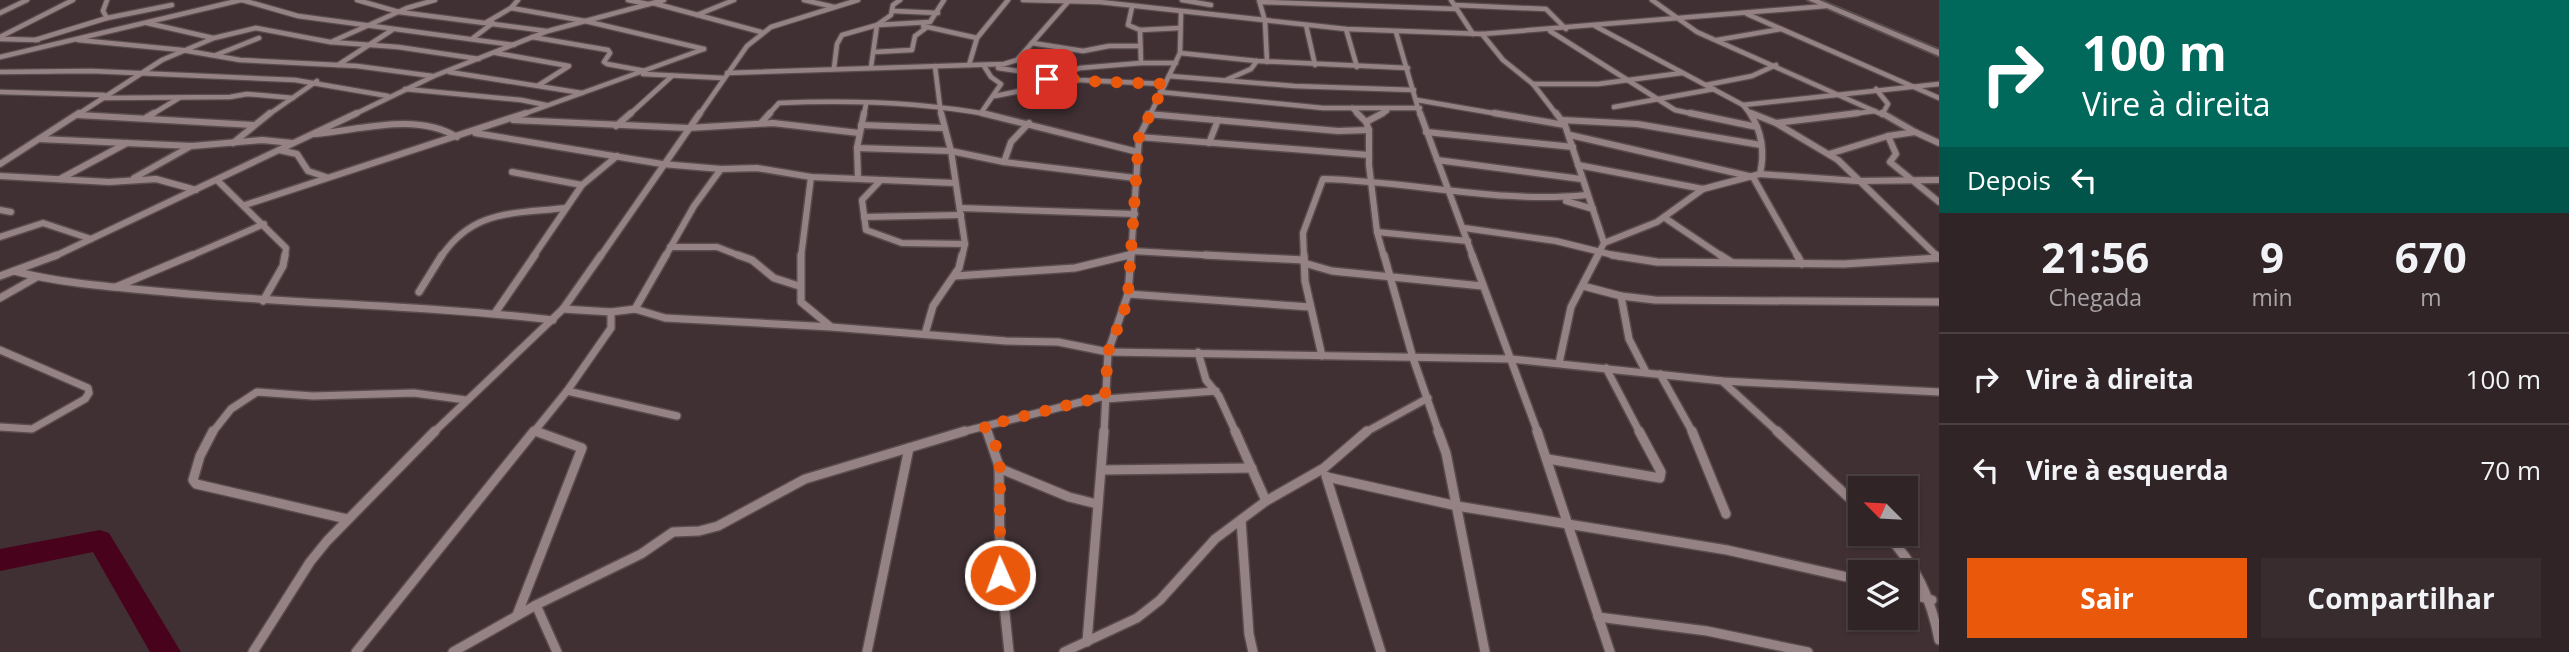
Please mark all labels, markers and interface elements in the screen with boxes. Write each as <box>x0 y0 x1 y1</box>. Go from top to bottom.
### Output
text: 100 m <box>2082 19 2227 85</box>
icon: right <box>1967 28 2058 119</box>
pin <box>1017 49 1077 109</box>
icon: arrive <box>1028 60 1066 98</box>
text: Vire à direita <box>2082 82 2271 125</box>
icon: left <box>2065 161 2103 199</box>
text: Depois <box>1967 162 2051 198</box>
text: 21:56 <box>2041 228 2149 285</box>
text: 9 <box>2260 228 2284 285</box>
text: 670 <box>2395 228 2467 285</box>
text: Chegada <box>2048 281 2142 313</box>
text: min <box>2251 281 2293 313</box>
text: m <box>2420 281 2441 313</box>
icon: right <box>1967 360 2005 398</box>
text: Vire à direita <box>2026 361 2194 397</box>
text: 100 m <box>2466 361 2541 397</box>
icon: left <box>1967 451 2005 489</box>
text: Vire à esquerda <box>2026 452 2228 488</box>
text: 70 m <box>2480 452 2541 488</box>
north arrow <box>1848 476 1918 546</box>
map controls <box>1848 476 1918 630</box>
position arrow <box>963 538 1037 612</box>
button: Sair <box>1967 558 2247 638</box>
button: Compartilhar <box>2261 558 2541 638</box>
button: layers <box>1848 560 1918 630</box>

